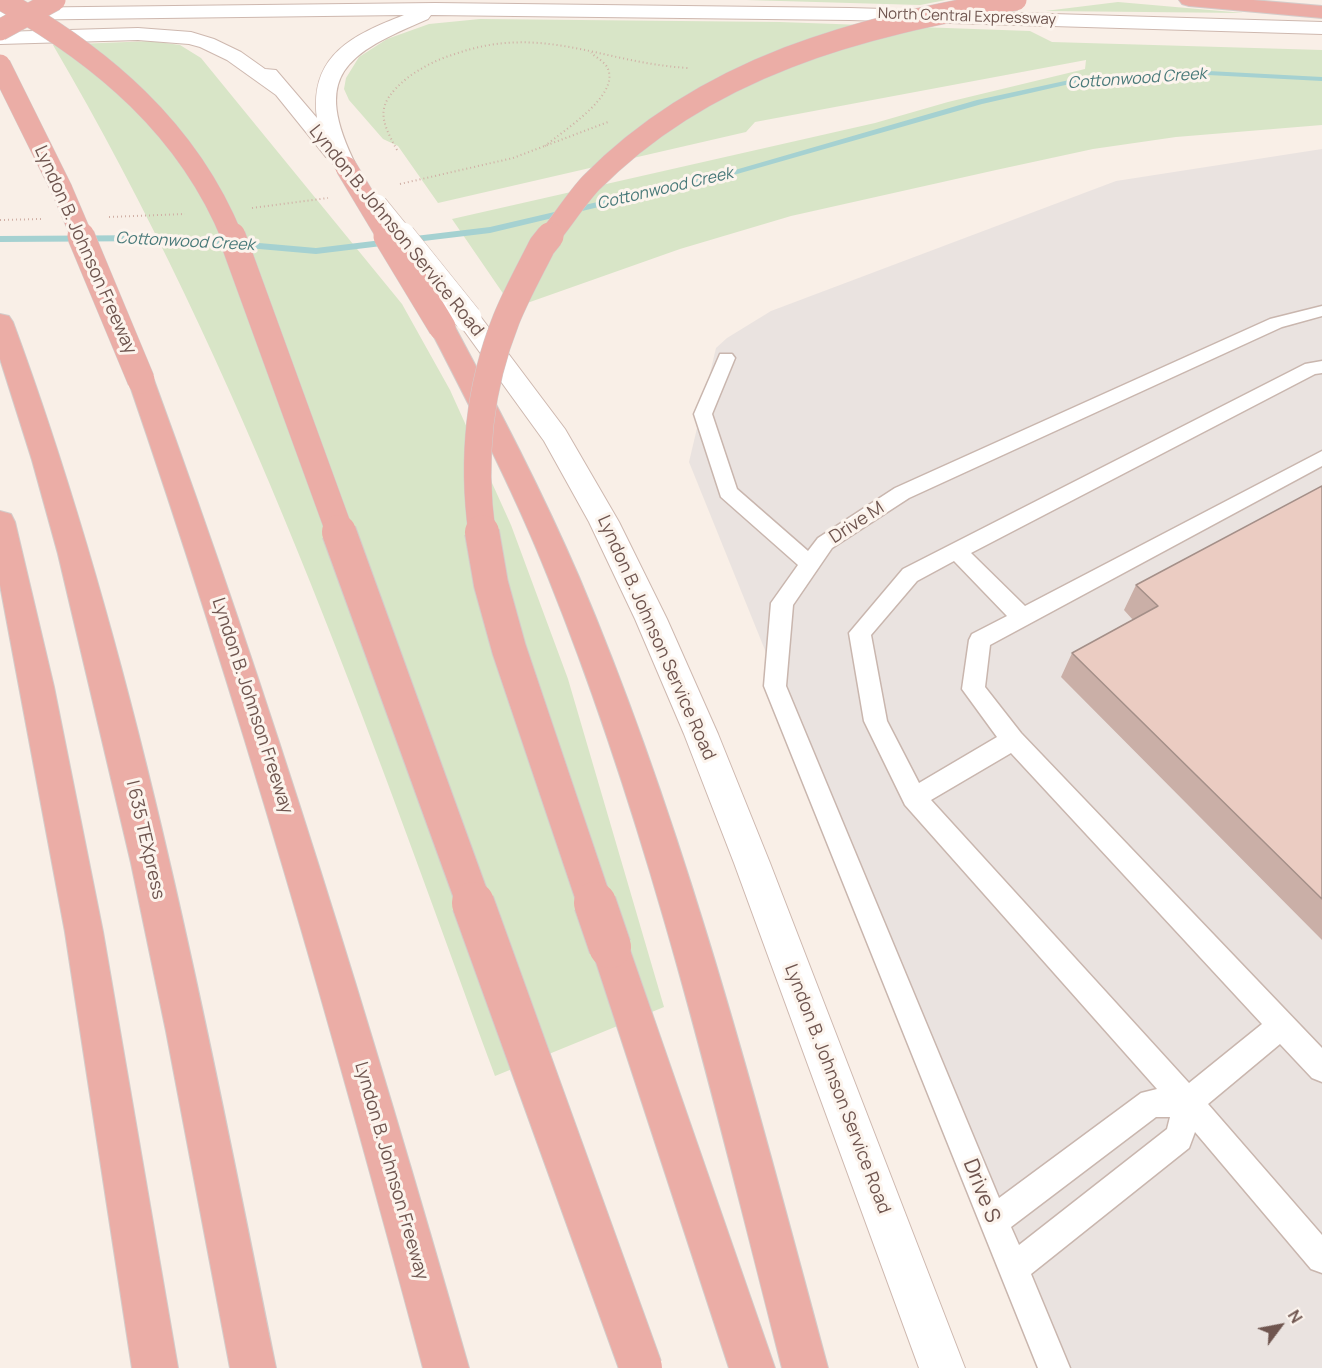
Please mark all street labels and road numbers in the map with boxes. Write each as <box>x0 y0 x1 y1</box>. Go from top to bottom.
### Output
street label: North Central Expressway <box>878 5 1056 29</box>
street label: Lyndon B. Johnson Service Road <box>304 121 488 341</box>
street label: Lyndon B. Johnson Freeway <box>29 143 141 357</box>
street label: Drive M <box>826 497 888 549</box>
street label: Lyndon B. Johnson Service Road <box>592 512 720 764</box>
street label: Lyndon B. Johnson Freeway <box>207 595 297 817</box>
street label: I 635 TEXpress <box>121 779 169 901</box>
street label: Lyndon B. Johnson Service Road <box>779 961 895 1217</box>
street label: Lyndon B. Johnson Freeway <box>350 1060 432 1282</box>
street label: Drive S <box>957 1156 1005 1226</box>

